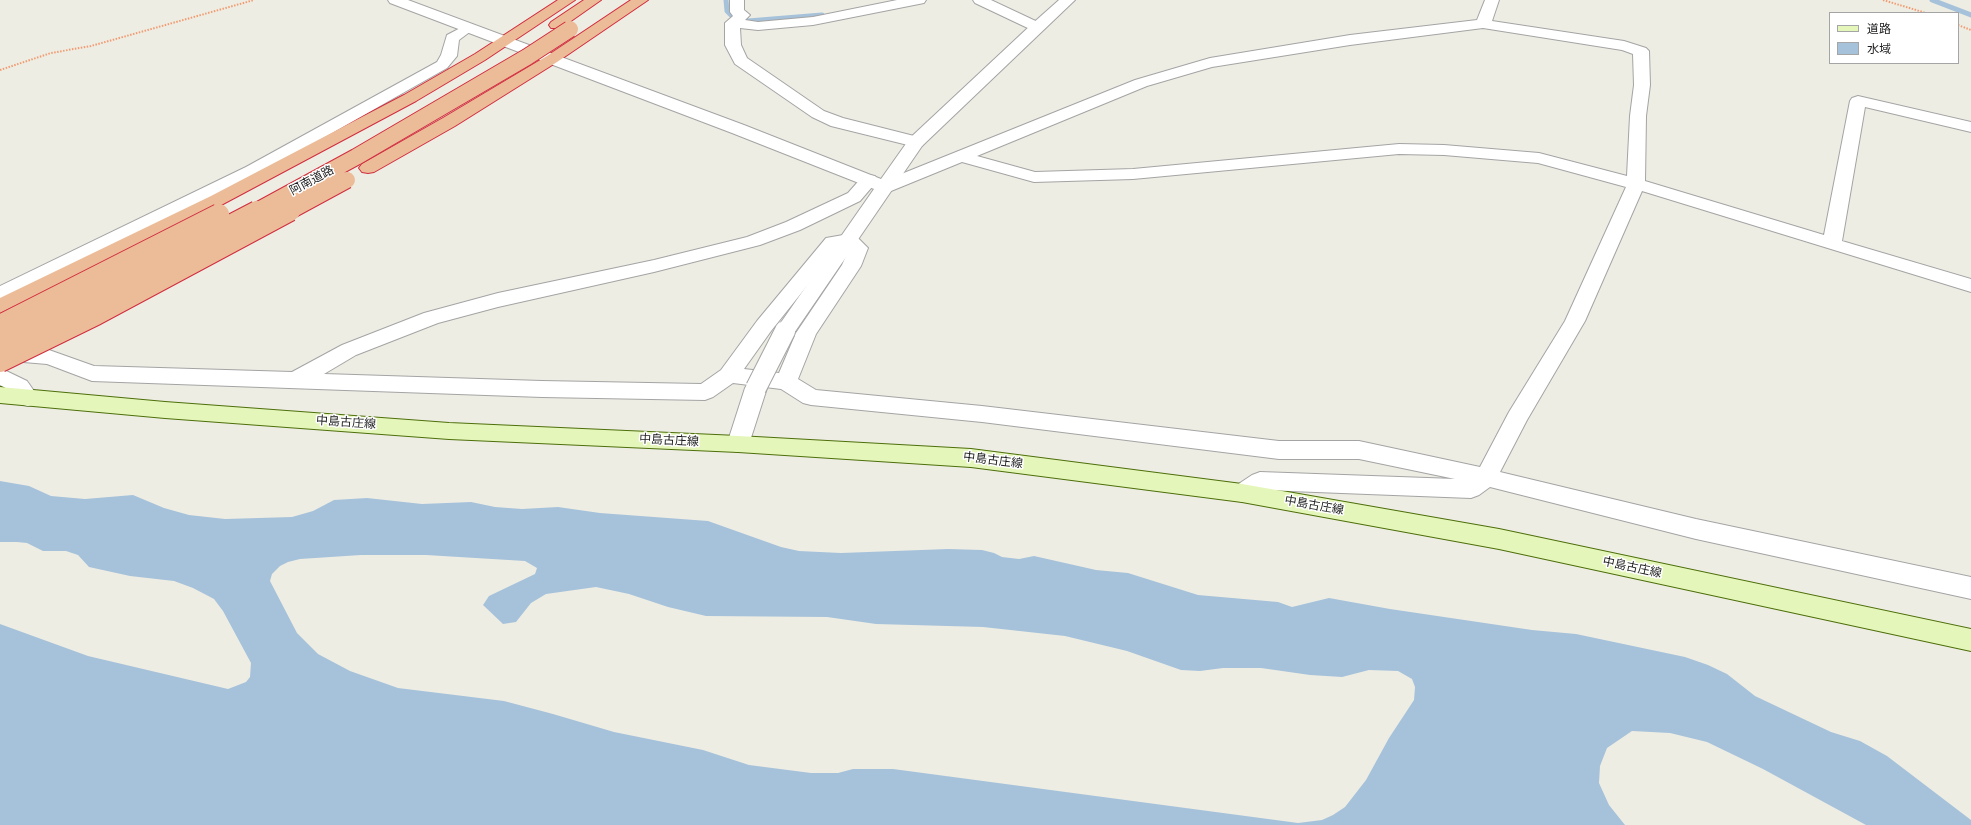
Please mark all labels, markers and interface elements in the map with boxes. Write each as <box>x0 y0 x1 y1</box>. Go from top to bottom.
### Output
legend <box>1829 12 1959 64</box>
text: 道路 <box>1867 20 1891 37</box>
text: 水域 <box>1867 40 1891 57</box>
street label: 阿南道路 <box>287 163 337 199</box>
street label: 中島古庄線 <box>316 414 376 432</box>
street label: 中島古庄線 <box>639 432 699 450</box>
street label: 中島古庄線 <box>962 450 1024 472</box>
street label: 中島古庄線 <box>1283 494 1345 518</box>
street label: 中島古庄線 <box>1601 555 1663 581</box>

